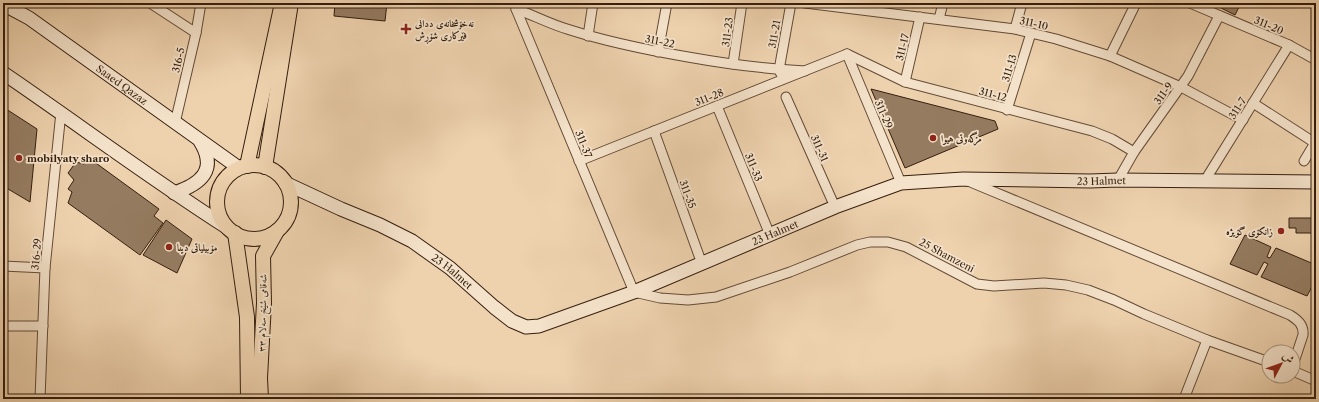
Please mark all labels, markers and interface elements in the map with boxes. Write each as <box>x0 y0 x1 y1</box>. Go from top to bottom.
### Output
street label: 311-10 <box>1018 14 1049 33</box>
street label: 311-20 <box>1252 14 1285 37</box>
street label: 311-23 <box>719 16 736 48</box>
place label: نەخۆشخانەی ددانی فێرکاری شۆڕش <box>414 17 474 45</box>
street label: 311-21 <box>766 18 783 49</box>
marker: نەخۆشخانەی ددانی فێرکاری شۆڕش <box>400 23 412 35</box>
street label: 311-22 <box>644 32 676 51</box>
street label: 311-17 <box>893 32 912 62</box>
street label: 316-5 <box>169 46 188 74</box>
street label: 311-13 <box>999 53 1020 83</box>
street label: Saaed Qazaz <box>94 62 150 108</box>
street label: 311-9 <box>1151 79 1176 107</box>
street label: 311-12 <box>977 85 1008 104</box>
street label: 311-28 <box>693 86 726 109</box>
street label: 311-7 <box>1226 95 1249 122</box>
street label: 311-29 <box>872 98 895 131</box>
street label: 311-37 <box>572 128 595 160</box>
place label: مزگەوتی هیوا <box>941 131 982 146</box>
street label: 311-31 <box>808 133 832 164</box>
marker: مزگەوتی هیوا <box>928 133 938 143</box>
street label: 311-33 <box>742 151 765 183</box>
place label: mobilyaty sharo <box>27 152 109 165</box>
marker: mobilyaty sharo <box>14 153 24 163</box>
street label: 23 Halmet <box>1077 174 1126 188</box>
street label: 311-35 <box>676 178 699 210</box>
street label: 23 Halmet <box>750 217 801 248</box>
place label: زانکۆی گۆیژە <box>1226 225 1273 238</box>
marker: زانکۆی گۆیژە <box>1276 226 1286 236</box>
street label: 25 Shamzeni <box>917 235 977 275</box>
street label: 316-29 <box>29 238 44 270</box>
place label: مۆبیلیاتی دینا <box>177 241 217 254</box>
marker: مۆبیلیاتی دینا <box>164 242 174 252</box>
street label: 23 Halmet <box>429 251 476 292</box>
street label: شەقامی شێخ سەلام ٣٣ <box>255 274 273 352</box>
north arrow <box>1261 344 1301 384</box>
text: ش <box>1280 349 1297 366</box>

